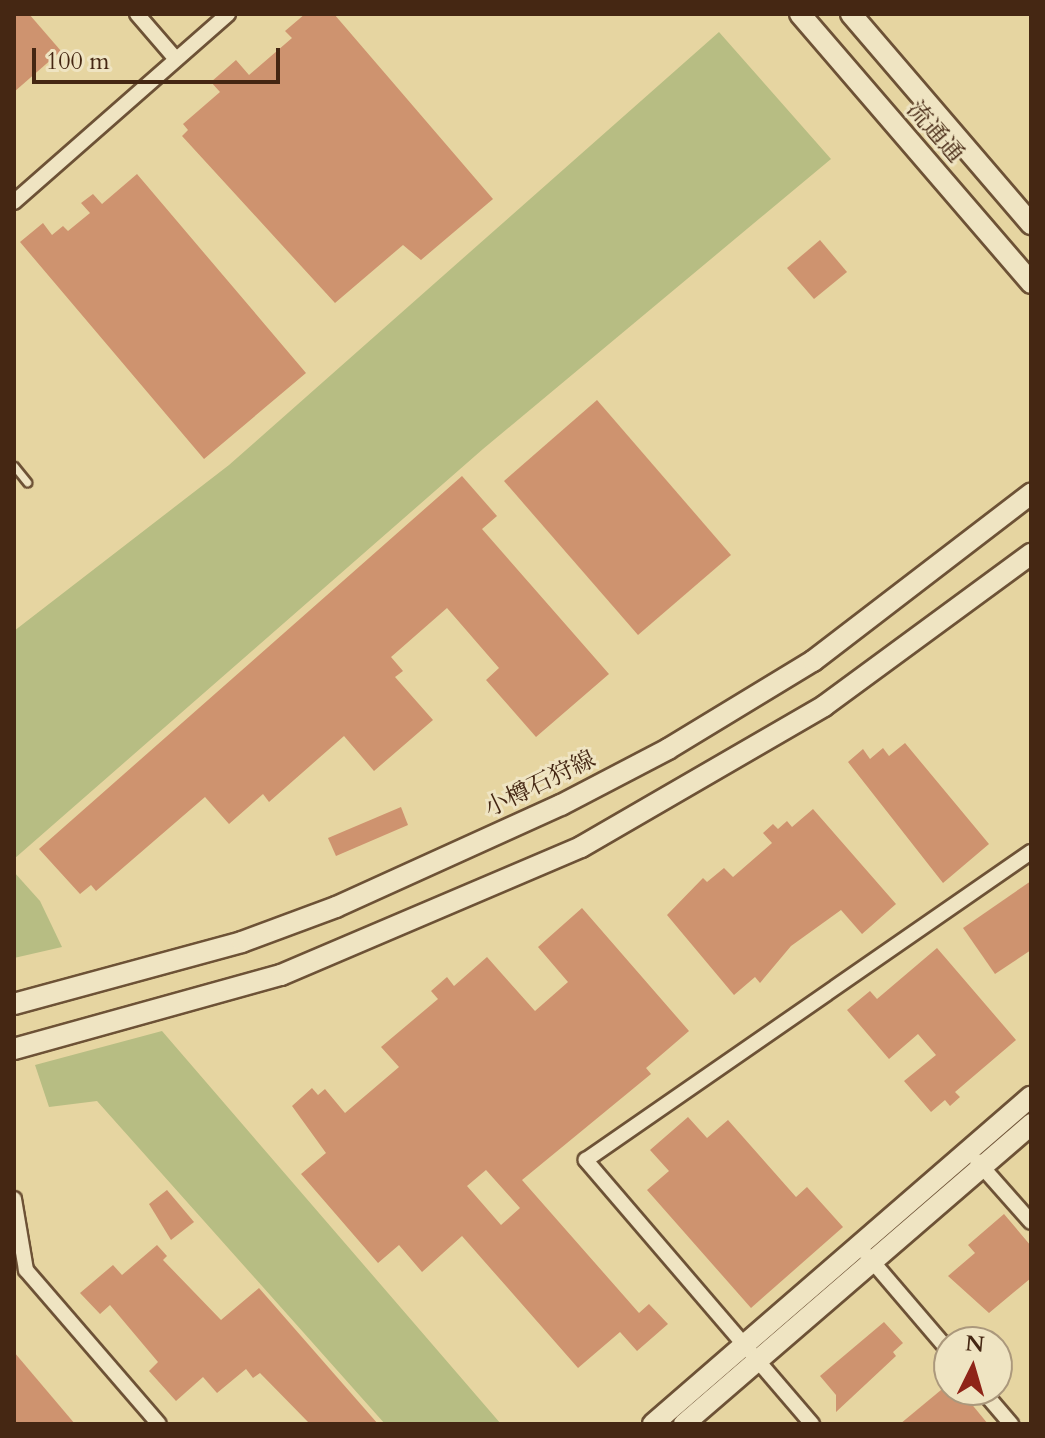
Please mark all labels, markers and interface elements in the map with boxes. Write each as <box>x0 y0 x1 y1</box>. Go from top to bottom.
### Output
scale bar <box>36 32 284 82</box>
text: 100 m <box>46 45 110 78</box>
street label: 流通通 <box>901 95 969 169</box>
street label: 小樽石狩線 <box>480 745 600 823</box>
north arrow <box>933 1326 1013 1406</box>
text: N <box>964 1328 986 1360</box>

